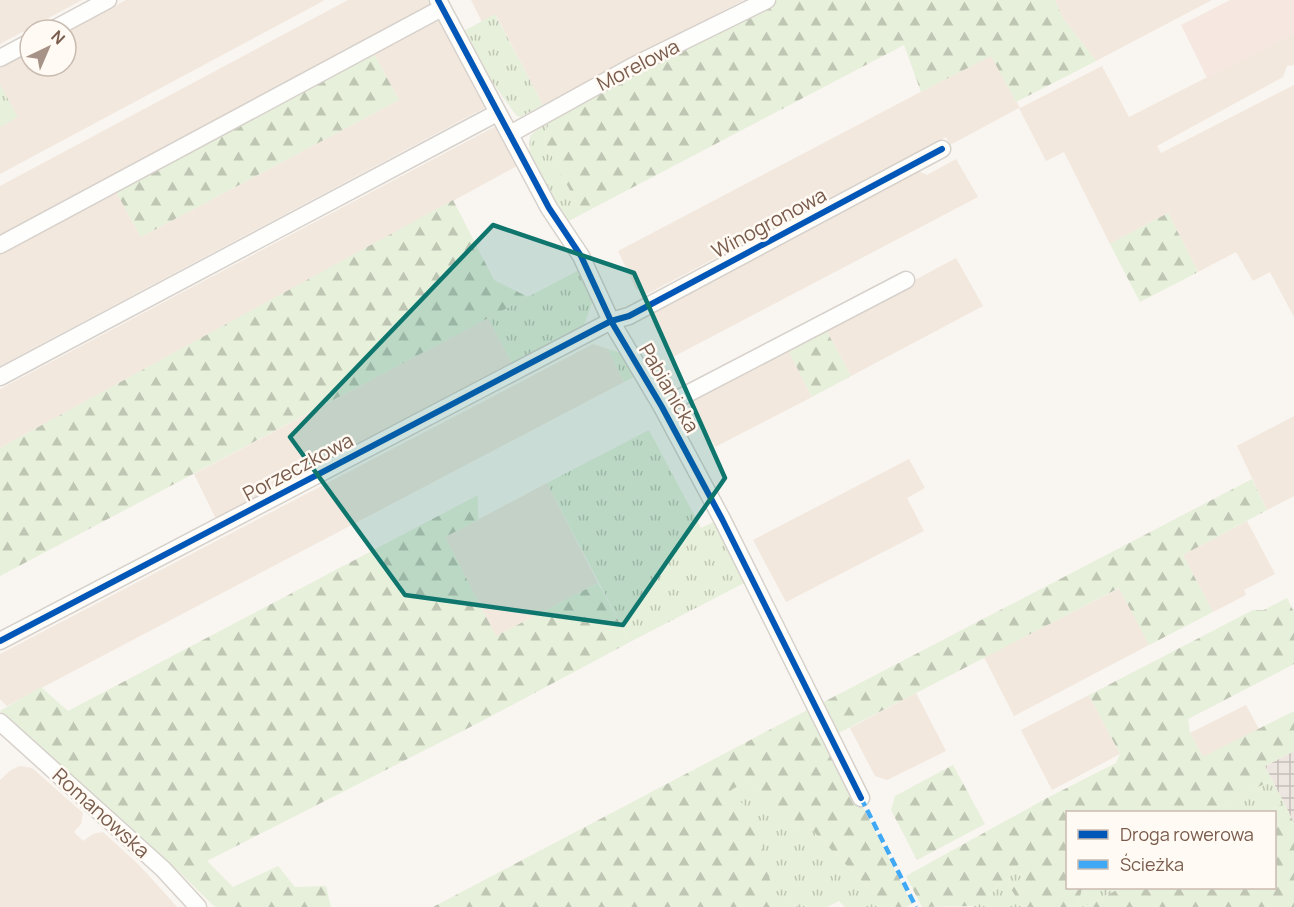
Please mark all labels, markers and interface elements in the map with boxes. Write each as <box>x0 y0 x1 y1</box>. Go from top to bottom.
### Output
north arrow <box>18 18 78 78</box>
text: N <box>47 25 70 49</box>
street label: Morelowa <box>592 32 684 97</box>
street label: Winogronowa <box>707 181 831 264</box>
street label: Pabianicka <box>633 338 706 437</box>
street label: Porzeczkowa <box>238 426 358 507</box>
street label: Romanowska <box>47 762 156 864</box>
legend <box>1066 811 1276 889</box>
text: Droga rowerowa <box>1120 822 1254 846</box>
text: Ścieżka <box>1120 852 1184 876</box>

